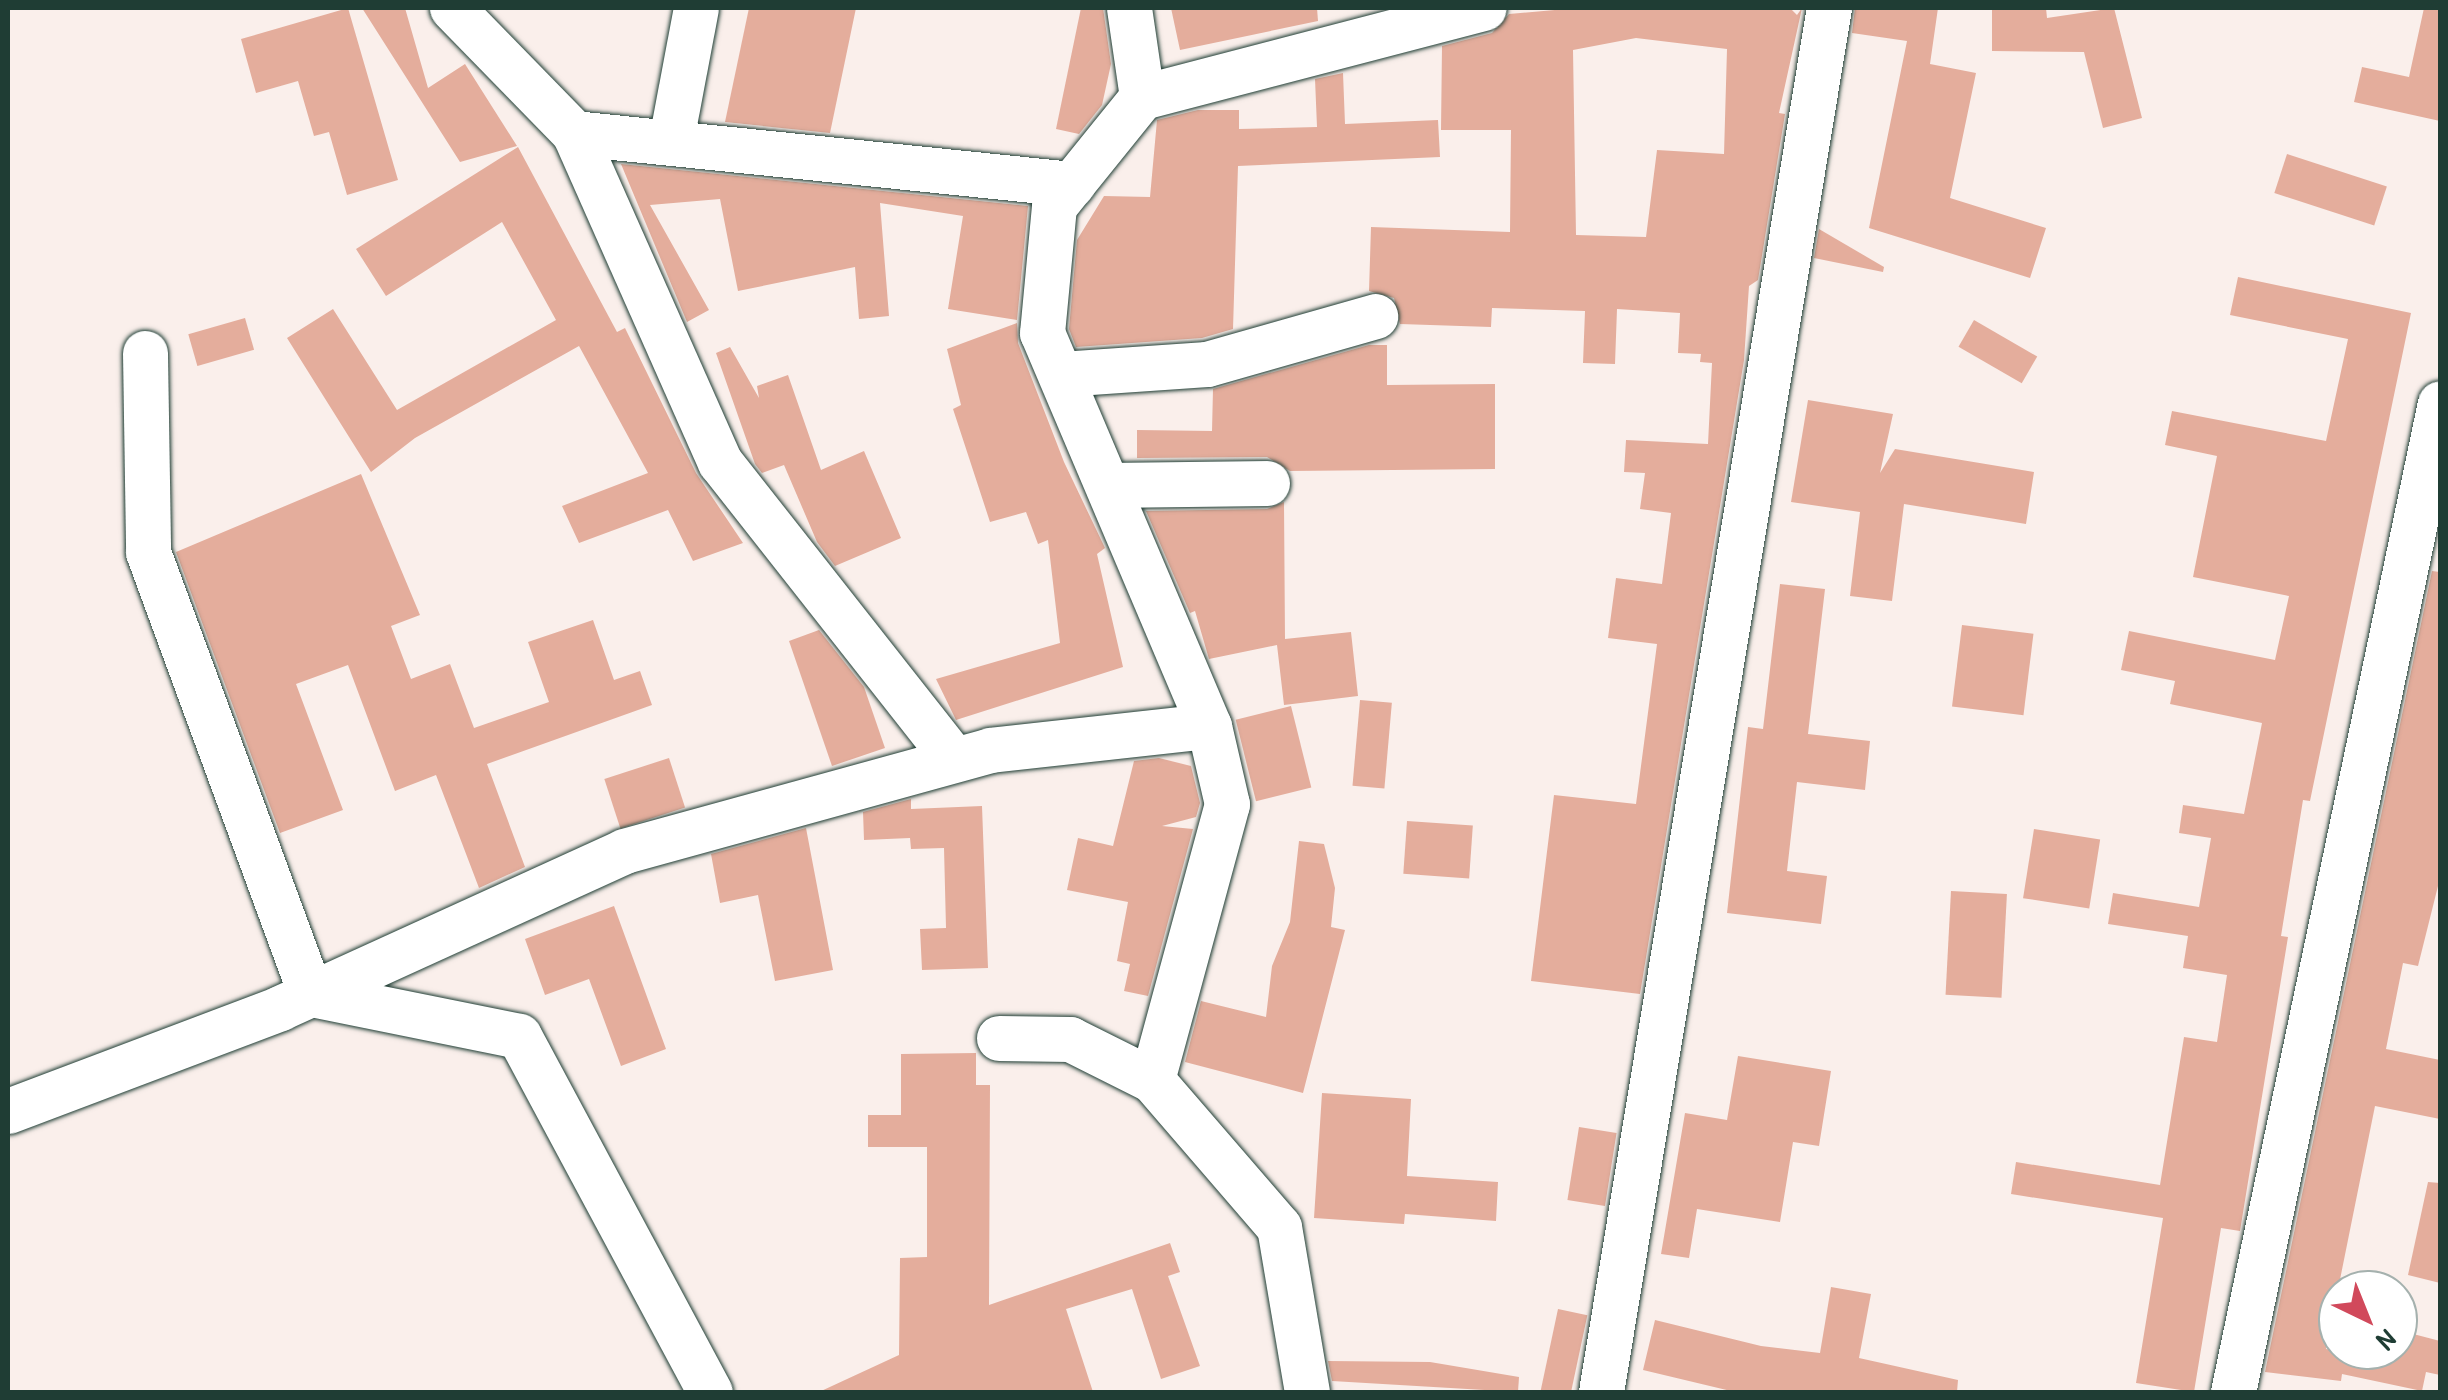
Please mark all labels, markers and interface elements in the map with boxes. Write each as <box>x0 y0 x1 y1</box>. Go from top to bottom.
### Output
north arrow <box>2318 1270 2418 1370</box>
text: N <box>2369 1321 2406 1359</box>

